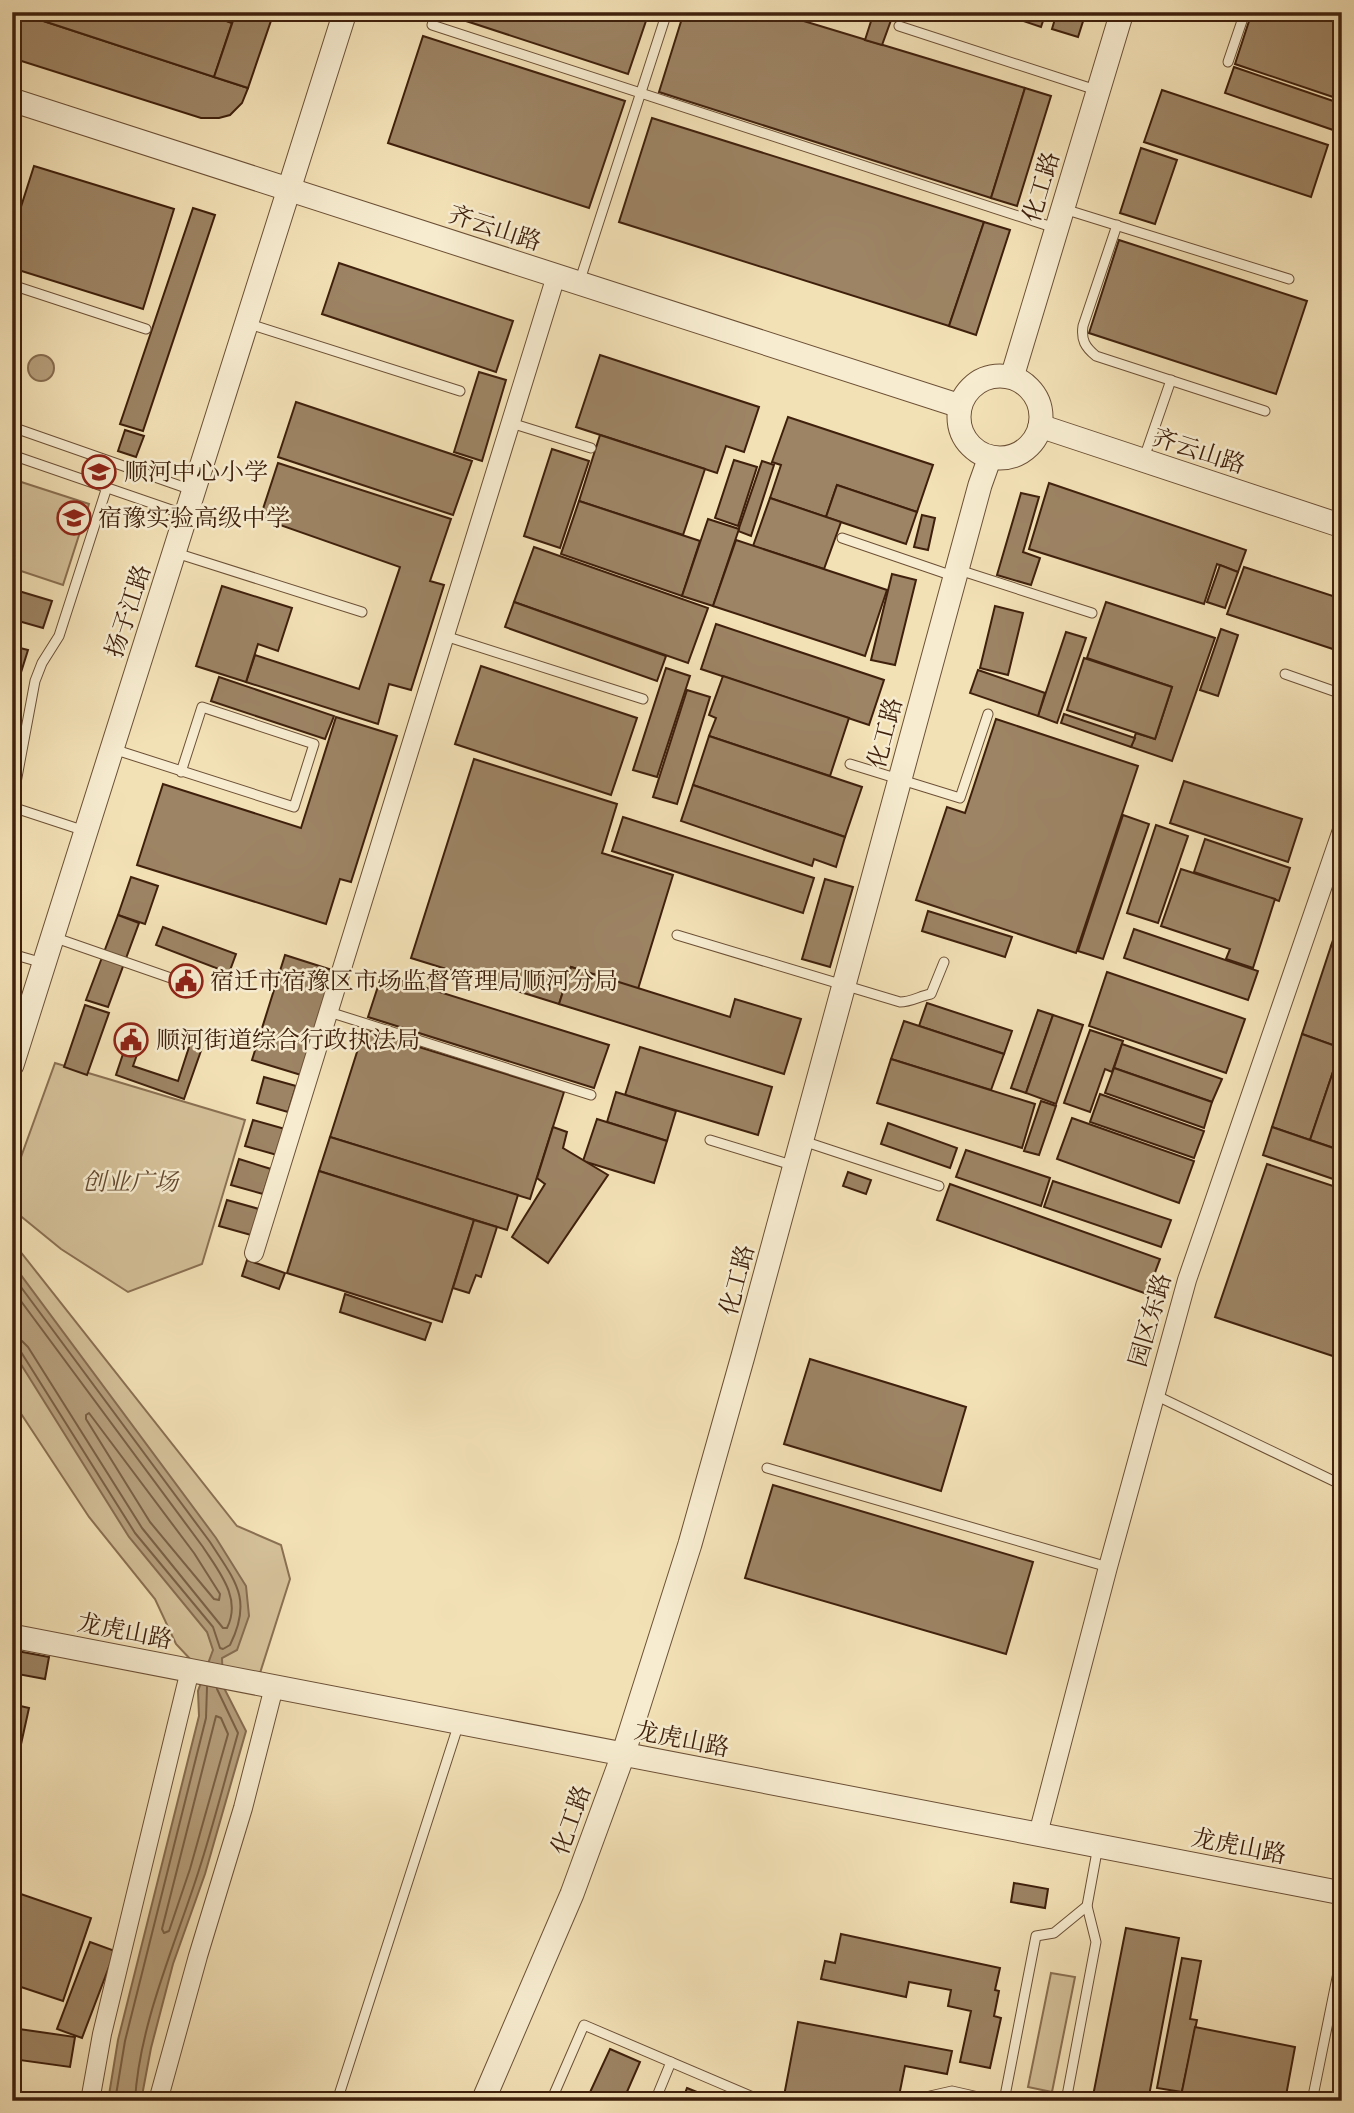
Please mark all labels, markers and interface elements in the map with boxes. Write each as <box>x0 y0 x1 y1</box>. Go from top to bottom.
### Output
street label: 化工路 <box>1015 148 1066 226</box>
street label: 齐云山路 <box>445 198 546 257</box>
street label: 齐云山路 <box>1149 421 1250 480</box>
school or university icon: 顺河中心小学 <box>80 453 118 491</box>
place label: 顺河中心小学 <box>124 456 268 487</box>
school or university icon: 宿豫实验高级中学 <box>55 499 93 537</box>
place label: 宿豫实验高级中学 <box>98 502 290 533</box>
street label: 扬子江路 <box>98 560 157 661</box>
street label: 化工路 <box>860 694 909 772</box>
public building icon: 宿迁市宿豫区市场监督管理局顺河分局 <box>167 962 205 1000</box>
place label: 宿迁市宿豫区市场监督管理局顺河分局 <box>210 965 618 996</box>
public building icon: 顺河街道综合行政执法局 <box>112 1021 150 1059</box>
place label: 顺河街道综合行政执法局 <box>156 1024 420 1055</box>
park label: 创业广场 <box>82 1166 180 1197</box>
street label: 化工路 <box>712 1241 761 1319</box>
street label: 园区东路 <box>1121 1269 1178 1370</box>
street label: 龙虎山路 <box>75 1606 175 1655</box>
street label: 龙虎山路 <box>632 1714 732 1763</box>
street label: 化工路 <box>544 1781 597 1859</box>
street label: 龙虎山路 <box>1189 1821 1289 1870</box>

